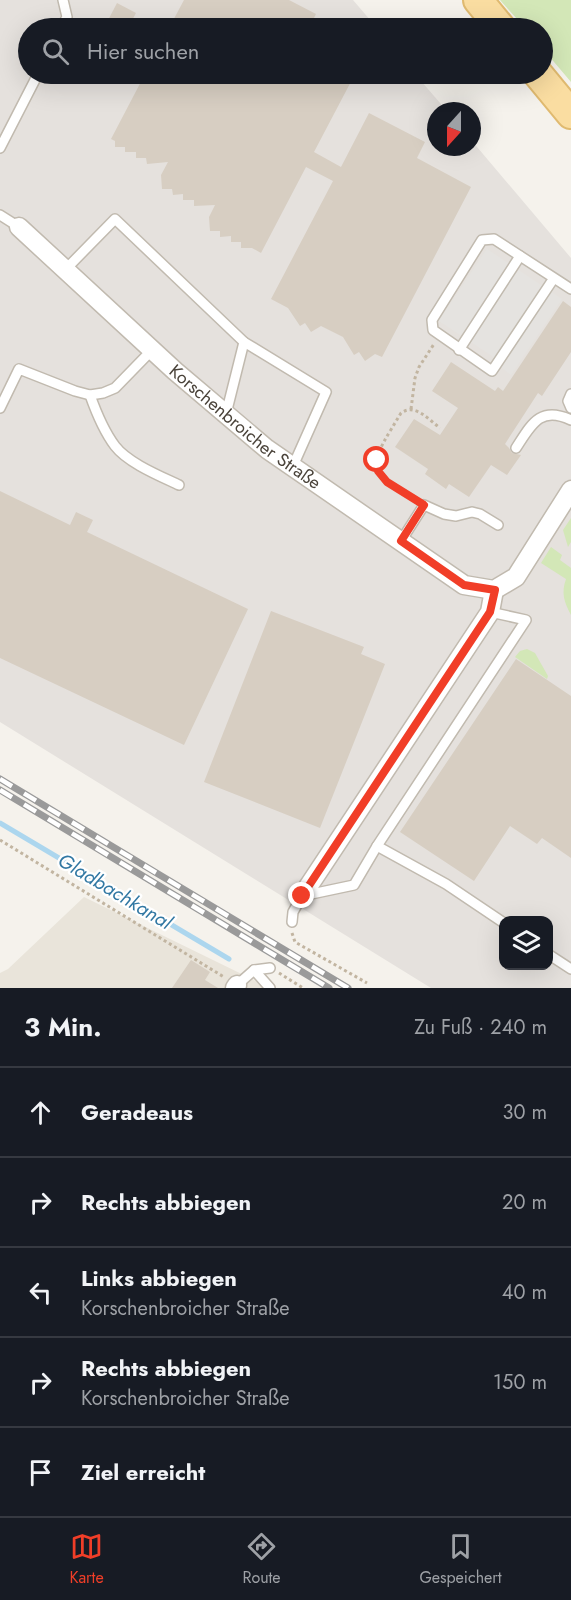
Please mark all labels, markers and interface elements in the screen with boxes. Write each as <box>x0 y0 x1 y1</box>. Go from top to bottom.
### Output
search box <box>18 18 553 84</box>
icon: search <box>39 35 72 68</box>
text: Hier suchen <box>87 35 199 67</box>
north arrow <box>427 102 481 156</box>
street label: Korschenbroicher Straße <box>163 358 326 495</box>
route start <box>363 446 389 472</box>
water label: Gladbachkanal <box>52 846 179 938</box>
route end <box>288 882 314 908</box>
map controls <box>499 916 553 970</box>
button: layers <box>499 916 553 970</box>
text: 3 Min. <box>24 1008 102 1046</box>
text: Zu Fuß · 240 m <box>414 1013 547 1042</box>
icon: ahead <box>24 1096 57 1129</box>
text: Geradeaus <box>81 1096 193 1128</box>
text: 30 m <box>502 1098 547 1127</box>
icon: right <box>24 1186 57 1219</box>
text: Rechts abbiegen <box>81 1186 251 1218</box>
text: 20 m <box>502 1188 547 1217</box>
text: Links abbiegen <box>81 1262 237 1294</box>
icon: left <box>24 1276 57 1309</box>
text: 40 m <box>502 1278 547 1307</box>
text: Korschenbroicher Straße <box>81 1294 290 1323</box>
text: Rechts abbiegen <box>81 1352 251 1384</box>
icon: right <box>24 1366 57 1399</box>
text: 150 m <box>493 1368 547 1397</box>
text: Korschenbroicher Straße <box>81 1384 290 1413</box>
icon: arrive <box>24 1456 57 1489</box>
text: Ziel erreicht <box>81 1456 205 1488</box>
tab: Karte <box>69 1530 104 1589</box>
tab: Route <box>242 1530 281 1589</box>
tab: Gespeichert <box>419 1530 502 1589</box>

